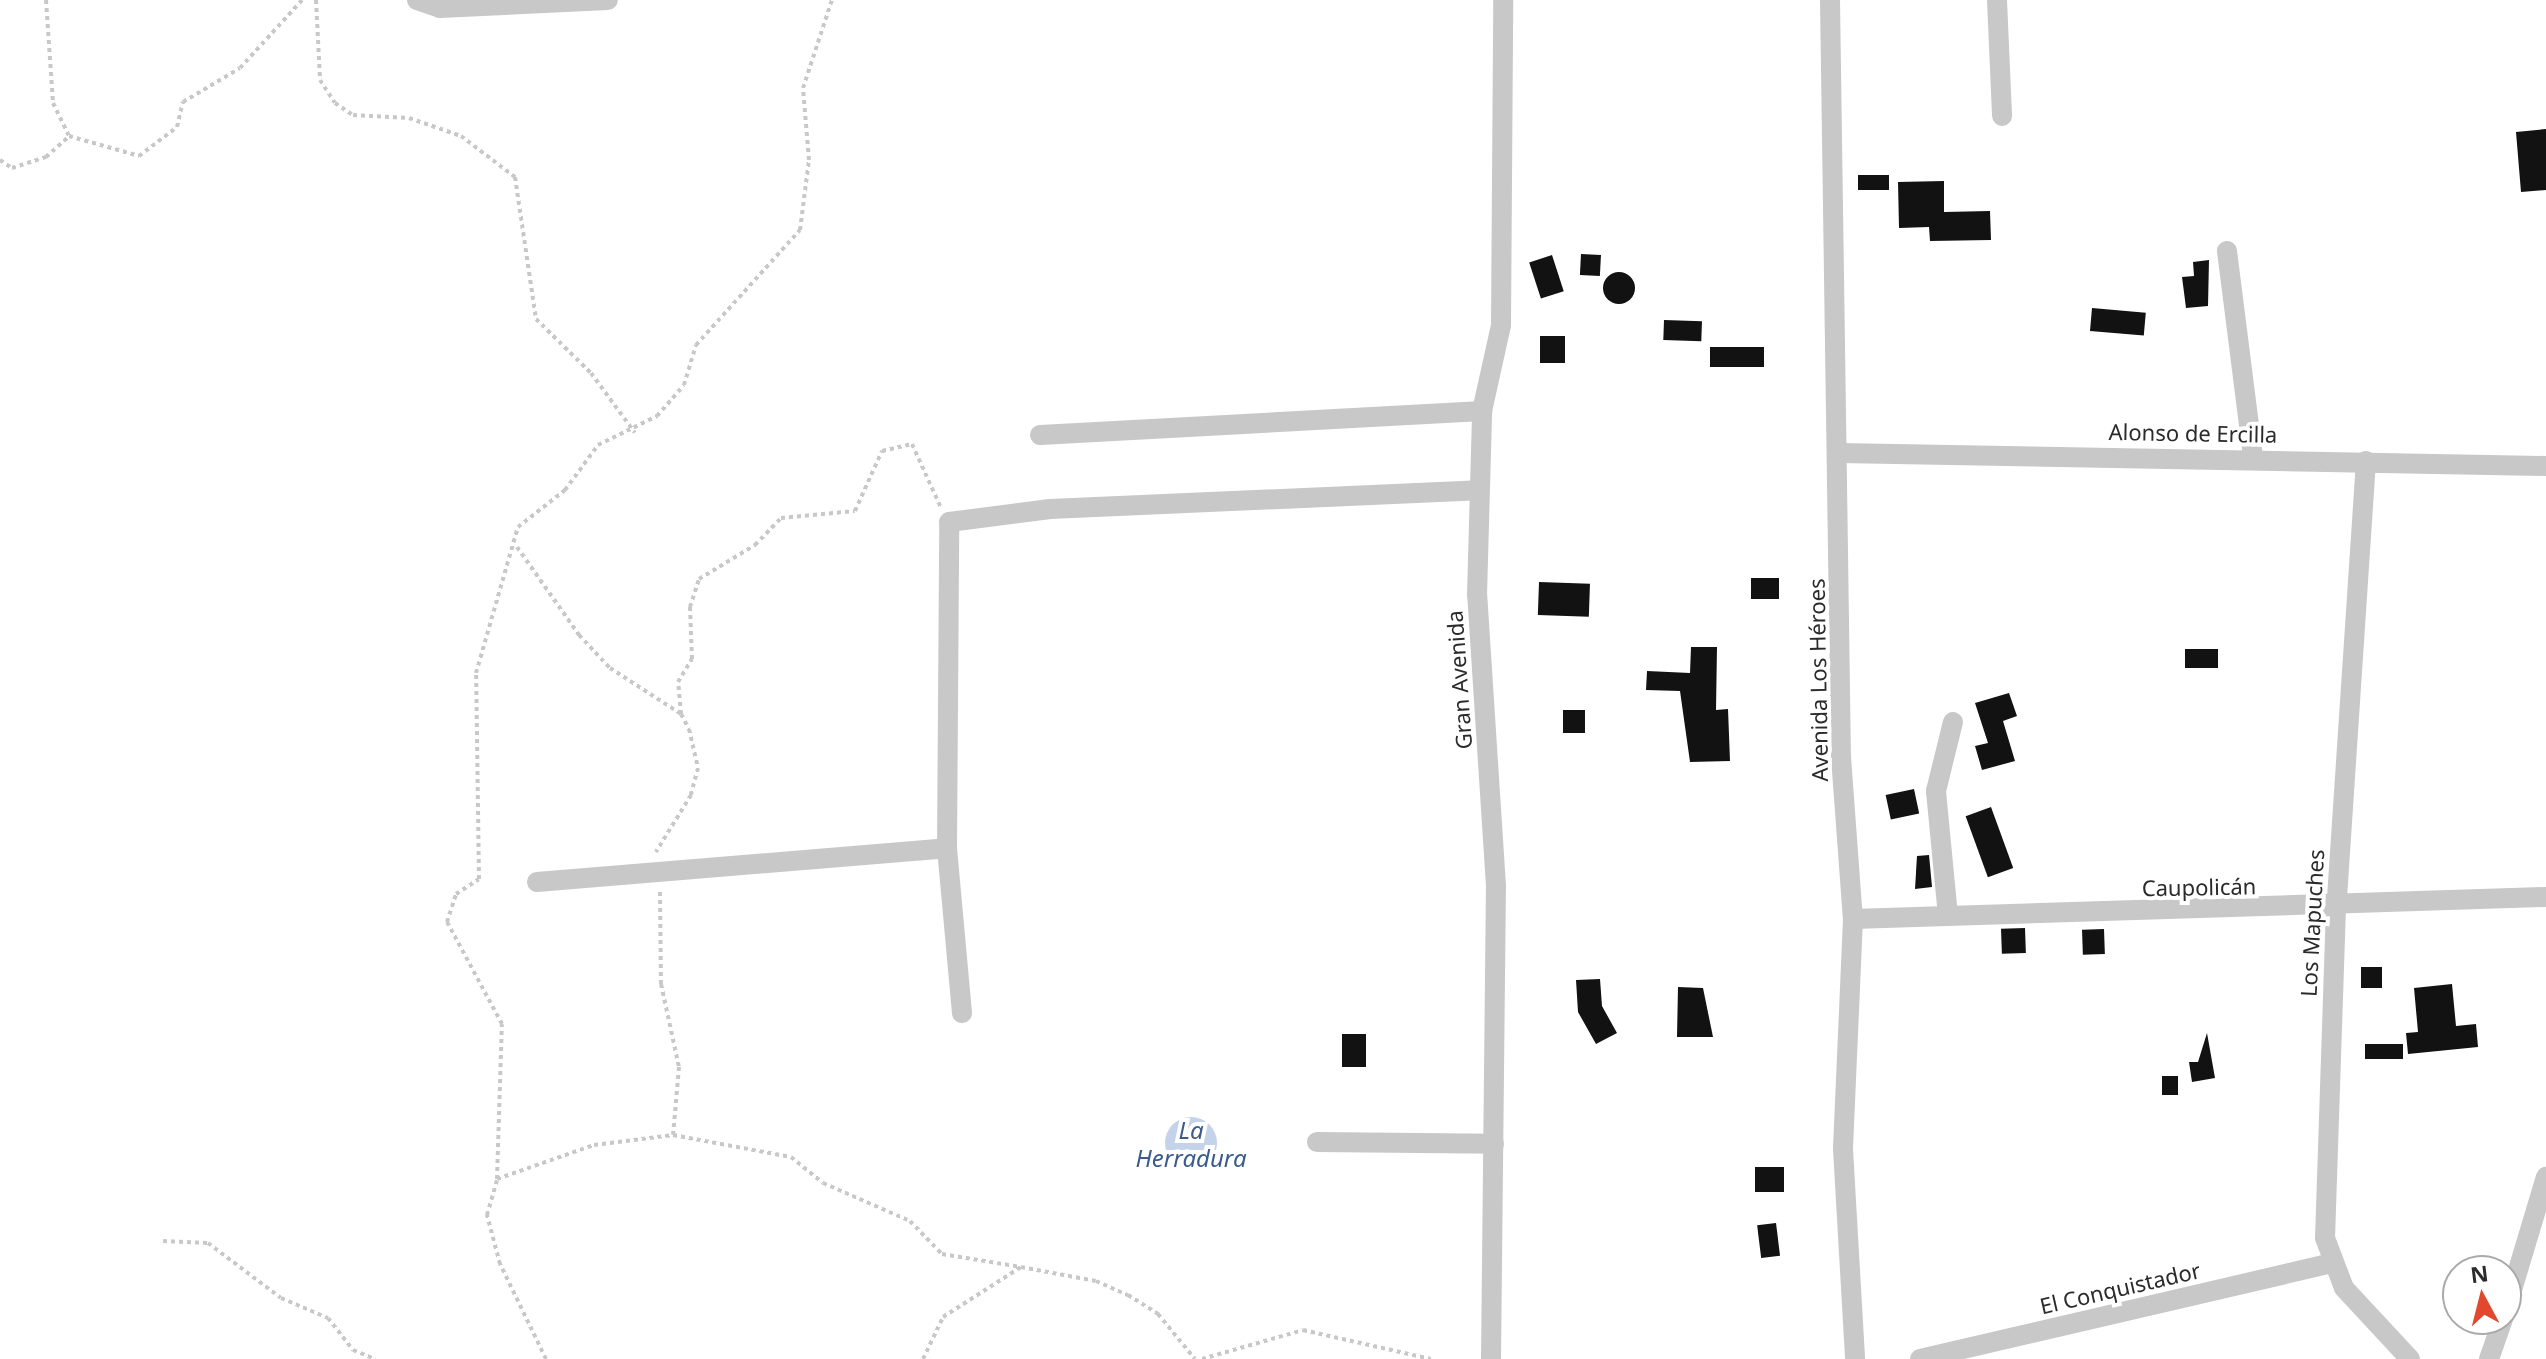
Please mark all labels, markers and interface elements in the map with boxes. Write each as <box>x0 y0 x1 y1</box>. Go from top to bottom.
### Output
street label: Alonso de Ercilla <box>2108 418 2278 448</box>
street label: Avenida Los Héroes <box>1803 578 1833 782</box>
street label: Gran Avenida <box>1441 610 1477 750</box>
street label: Los Mapuches <box>2295 849 2329 997</box>
street label: Caupolicán <box>2142 873 2256 901</box>
water label: La Herradura <box>1135 1116 1247 1172</box>
north arrow <box>2442 1255 2522 1335</box>
street label: El Conquistador <box>2037 1257 2203 1319</box>
text: N <box>2469 1257 2490 1289</box>

